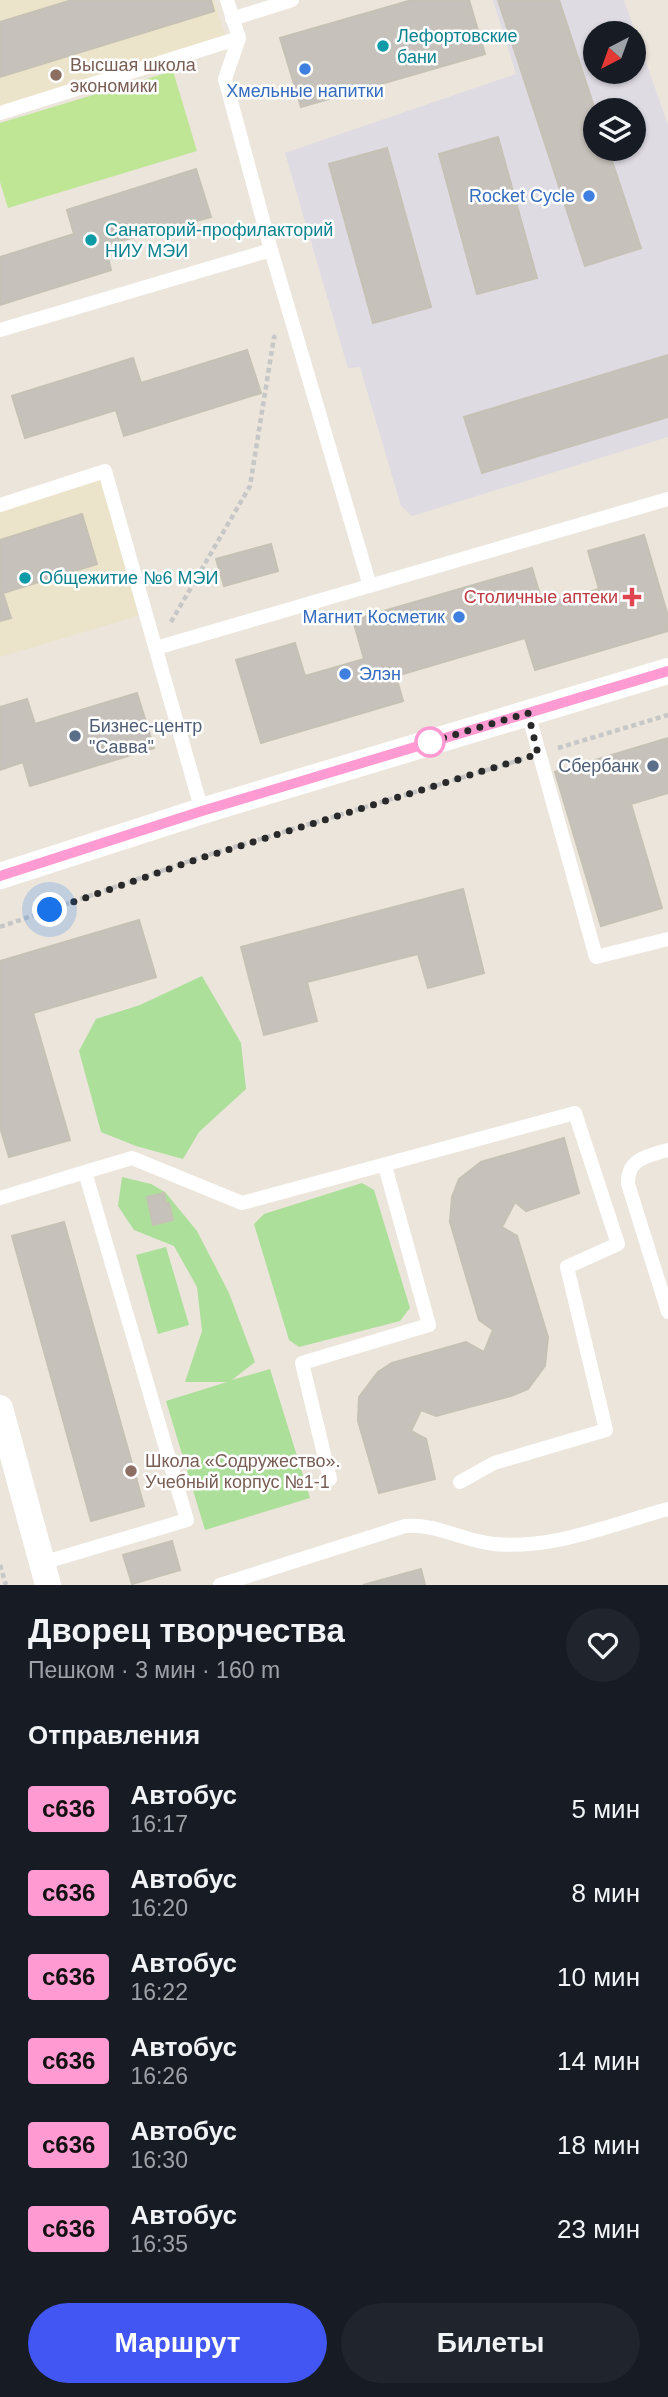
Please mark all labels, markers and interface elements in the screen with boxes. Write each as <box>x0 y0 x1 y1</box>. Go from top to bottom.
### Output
north arrow <box>583 21 646 84</box>
map controls <box>583 21 646 161</box>
place label: Лефортовские бани <box>397 26 518 67</box>
marker: Лефортовские бани <box>375 38 391 54</box>
place label: Высшая школа экономики <box>70 55 197 96</box>
marker: Хмельные напитки <box>297 61 313 77</box>
marker: Высшая школа экономики <box>48 67 64 83</box>
place label: Хмельные напитки <box>226 81 384 101</box>
button: layers <box>583 98 646 161</box>
place label: Rocket Cycle <box>469 186 575 206</box>
marker: Rocket Cycle <box>581 188 597 204</box>
place label: Санаторий-профилакторий НИУ МЭИ <box>105 220 333 261</box>
marker: Санаторий-профилакторий НИУ МЭИ <box>83 232 99 248</box>
place label: Общежитие №6 МЭИ <box>39 568 218 588</box>
marker: Общежитие №6 МЭИ <box>17 570 33 586</box>
place label: Столичные аптеки <box>464 587 618 607</box>
marker: Столичные аптеки <box>624 589 640 605</box>
place label: Магнит Косметик <box>303 607 445 627</box>
marker: Магнит Косметик <box>451 609 467 625</box>
place label: Элэн <box>359 664 401 684</box>
marker: Элэн <box>337 666 353 682</box>
place label: Бизнес-центр "Савва" <box>89 716 202 757</box>
unlabelled marker <box>415 727 445 757</box>
marker: Бизнес-центр "Савва" <box>67 728 83 744</box>
place label: Сбербанк <box>558 756 639 776</box>
marker: Сбербанк <box>645 758 661 774</box>
your location <box>32 892 67 927</box>
place label: Школа «Содружество». Учебный корпус №1-1 <box>145 1451 341 1492</box>
marker: Школа «Содружество». Учебный корпус №1-1 <box>123 1463 139 1479</box>
button: heart <box>566 1608 640 1682</box>
text: Дворец творчества <box>28 1612 345 1649</box>
text: Пешком · 3 мин · 160 m <box>28 1657 280 1683</box>
text: Отправления <box>28 1720 200 1750</box>
text: Автобус <box>130 1780 237 1810</box>
text: 5 мин <box>572 1794 640 1824</box>
text: с636 <box>42 1795 95 1822</box>
text: 16:17 <box>130 1811 188 1837</box>
text: Автобус <box>130 1864 237 1894</box>
text: 8 мин <box>572 1878 640 1908</box>
text: с636 <box>42 1879 95 1906</box>
text: 16:20 <box>130 1895 188 1921</box>
text: Автобус <box>130 1948 237 1978</box>
text: 10 мин <box>557 1962 640 1992</box>
text: с636 <box>42 1963 95 1990</box>
text: 16:22 <box>130 1979 188 2005</box>
text: Автобус <box>130 2032 237 2062</box>
text: 14 мин <box>557 2046 640 2076</box>
text: с636 <box>42 2047 95 2074</box>
text: 16:26 <box>130 2063 188 2089</box>
text: Автобус <box>130 2116 237 2146</box>
text: 18 мин <box>557 2130 640 2160</box>
text: с636 <box>42 2131 95 2158</box>
text: 16:30 <box>130 2147 188 2173</box>
text: Автобус <box>130 2200 237 2230</box>
text: 23 мин <box>557 2214 640 2244</box>
text: с636 <box>42 2215 95 2242</box>
text: 16:35 <box>130 2231 188 2257</box>
button: Маршрут <box>28 2303 327 2383</box>
button: Билеты <box>341 2303 640 2383</box>

